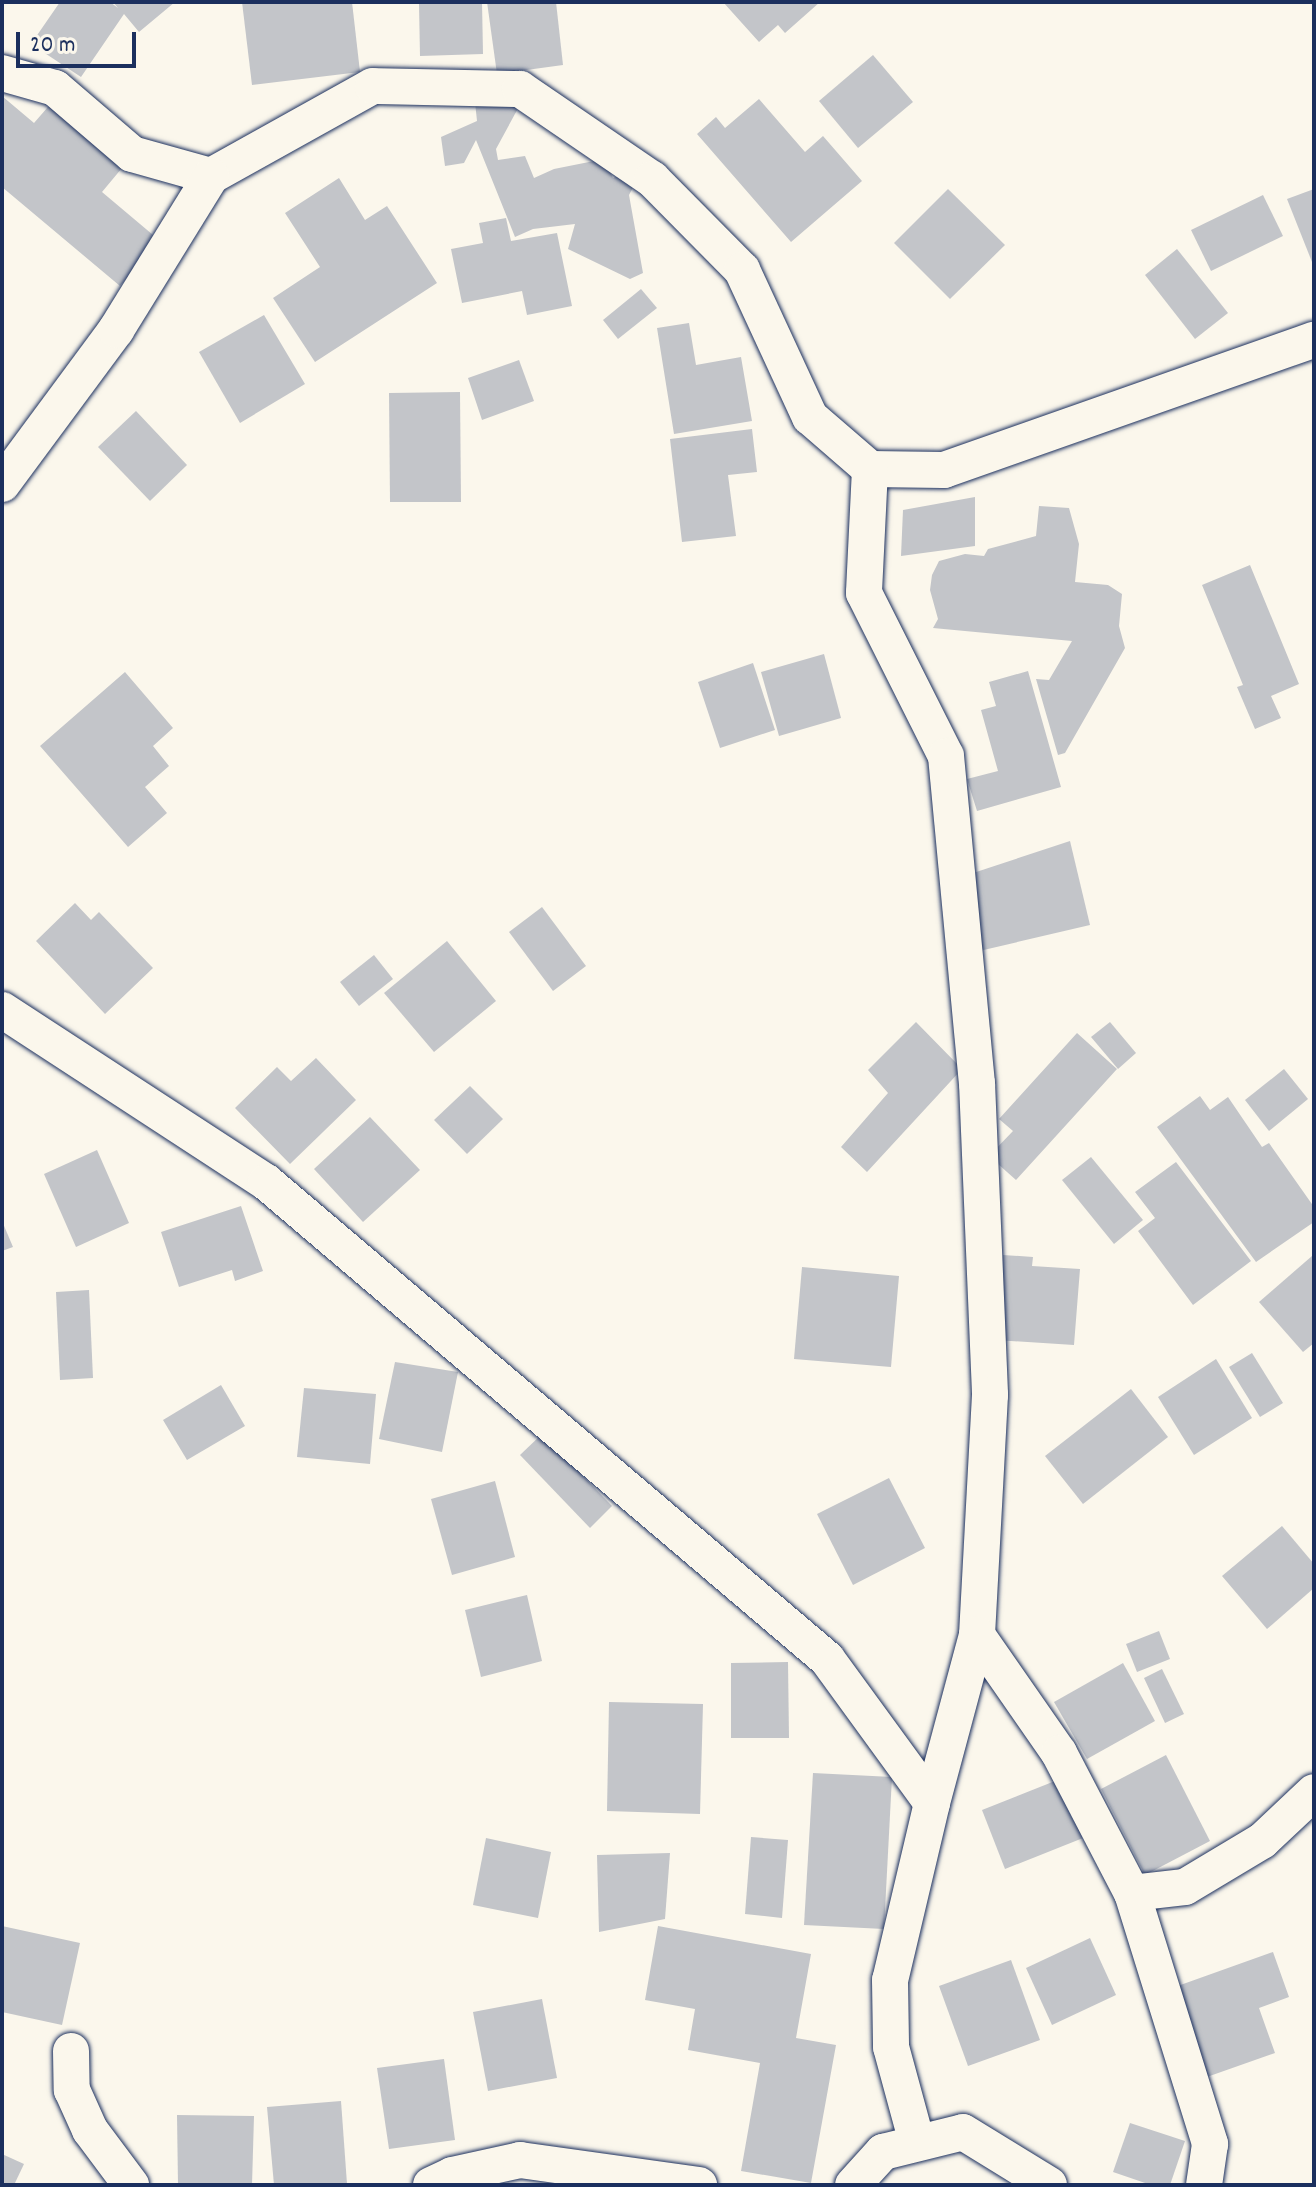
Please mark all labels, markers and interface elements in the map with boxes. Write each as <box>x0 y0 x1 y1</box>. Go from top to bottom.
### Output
scale bar <box>20 16 140 66</box>
text: 20 m <box>30 29 76 63</box>

